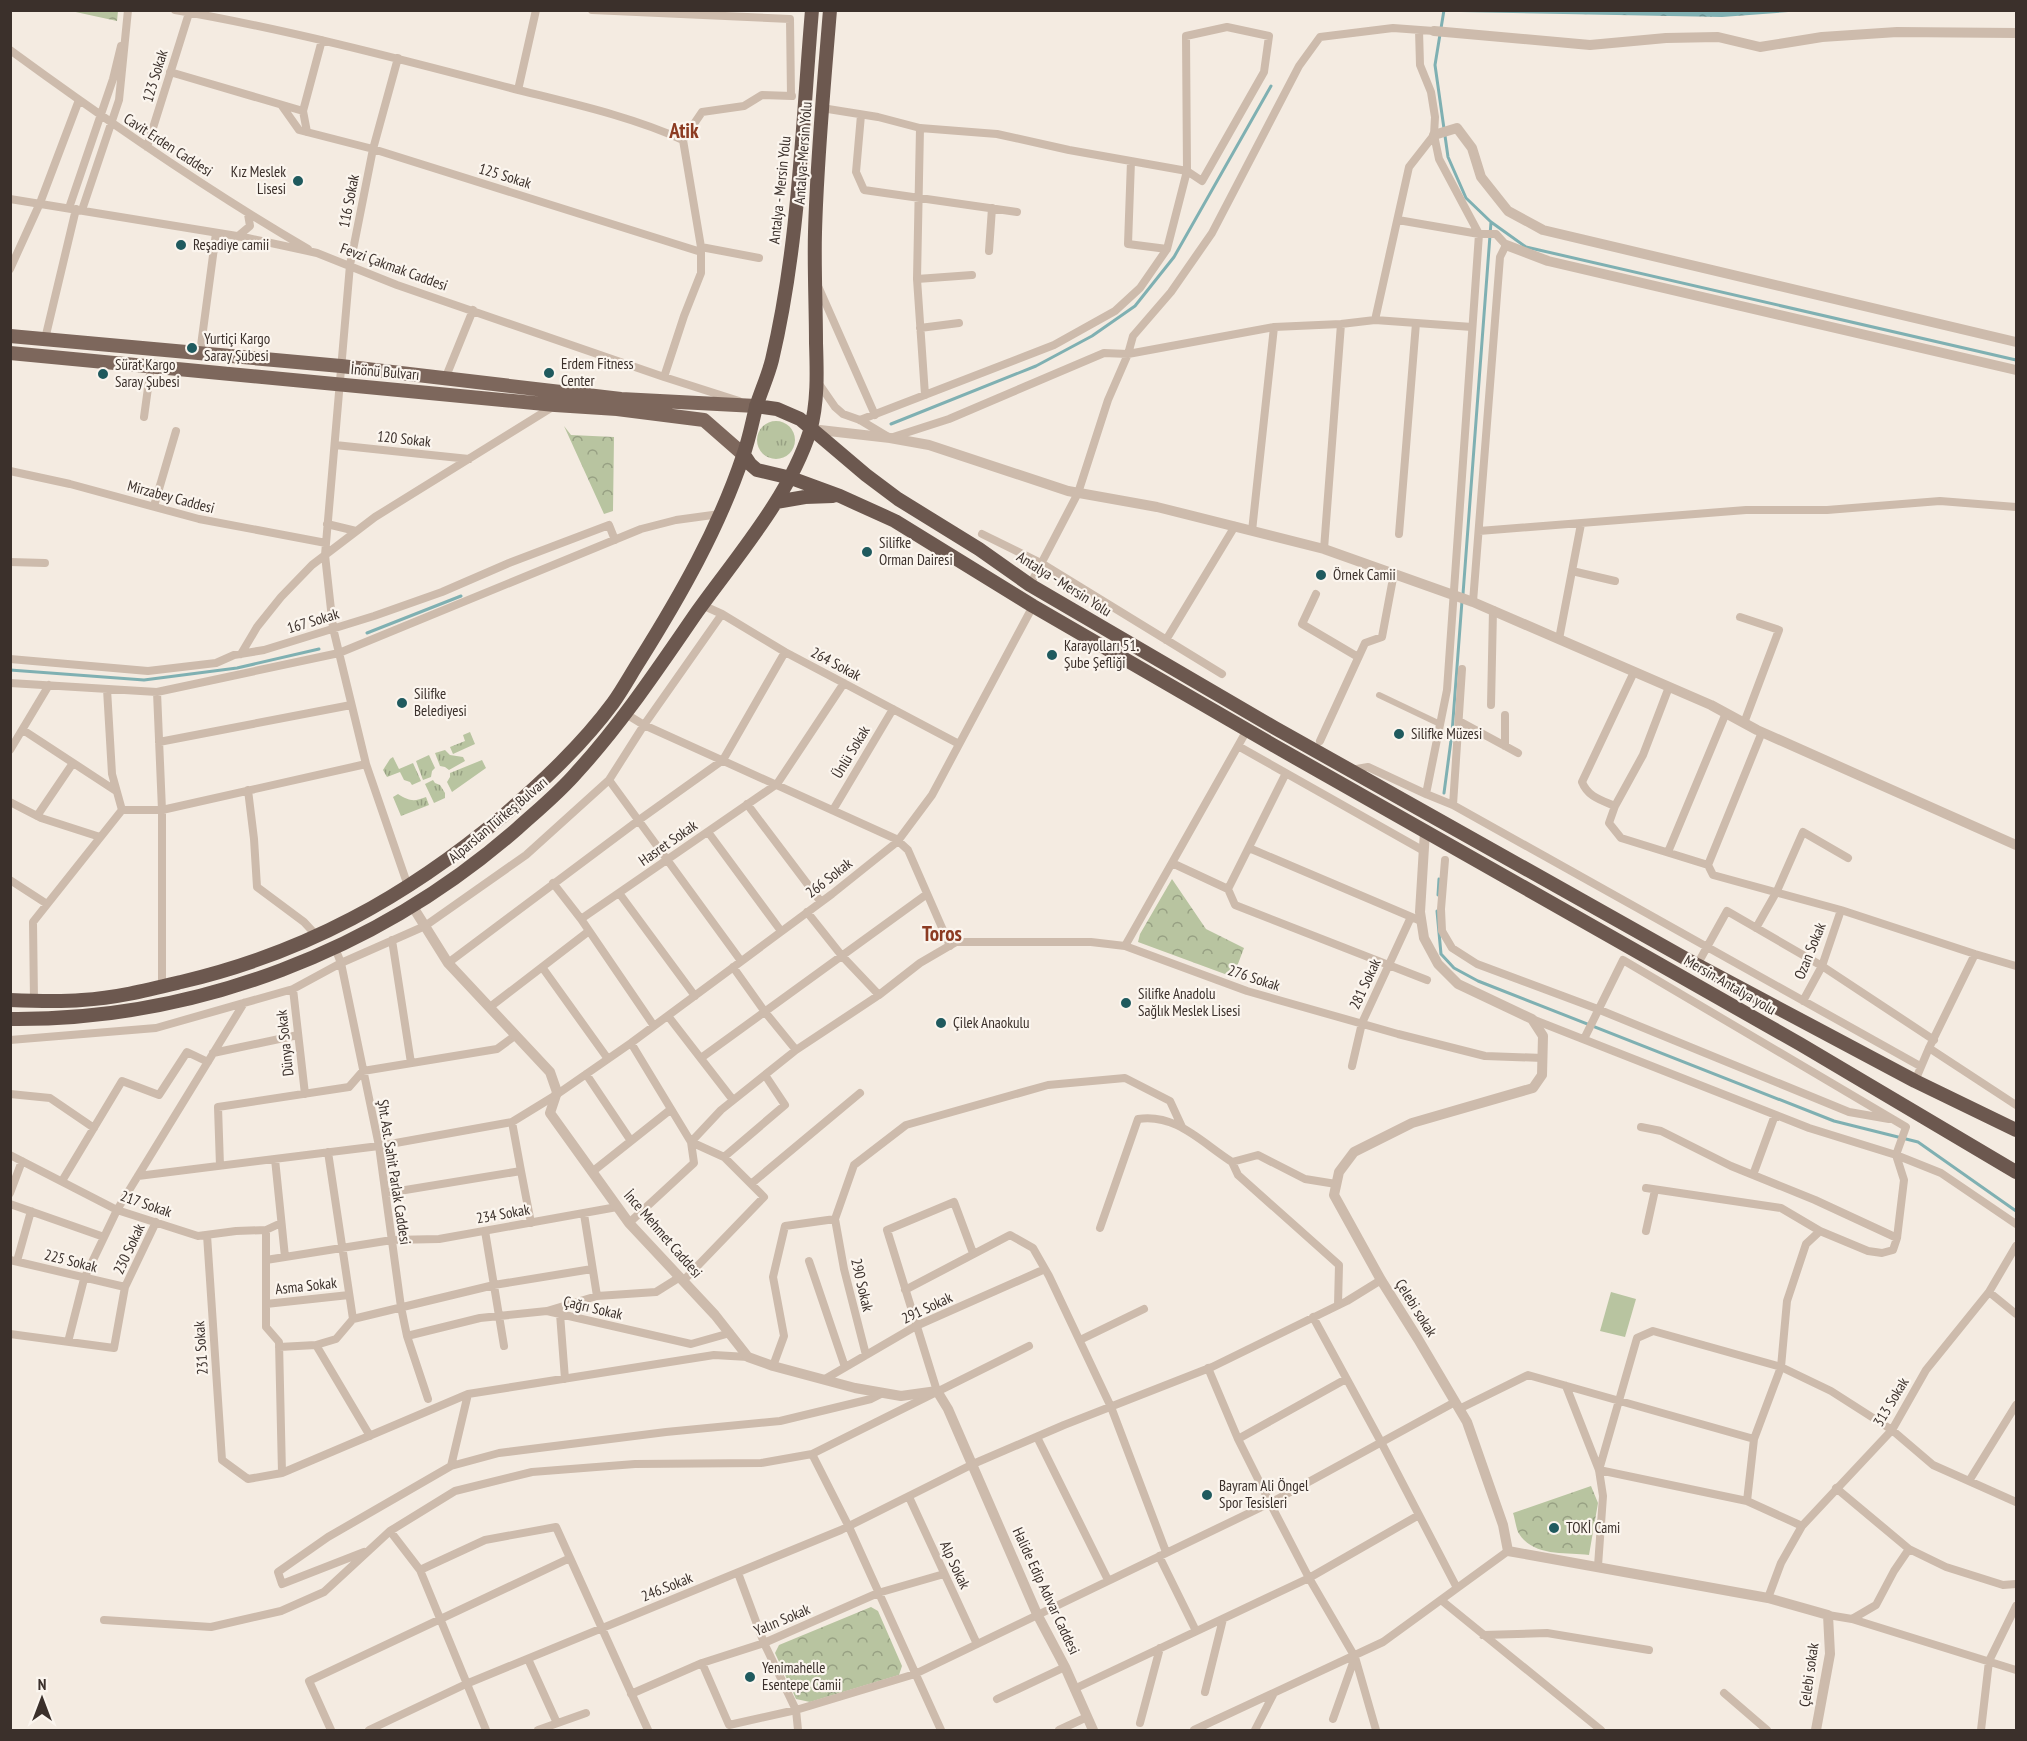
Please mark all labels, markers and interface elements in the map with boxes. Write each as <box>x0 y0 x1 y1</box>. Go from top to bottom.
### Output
street label: 123 Sokak <box>138 47 172 104</box>
street label: Antalya-Mersin Yolu <box>789 101 816 205</box>
street label: Cavit Erden Caddesi <box>120 109 216 180</box>
district label: Atik <box>668 117 699 144</box>
street label: Antalya - Mersin Yolu <box>764 135 795 245</box>
street label: 125 Sokak <box>477 159 534 193</box>
place label: Kız Meslek Lisesi <box>231 162 286 198</box>
street label: 116 Sokak <box>334 172 363 229</box>
marker: Kız Meslek Lisesi <box>291 174 305 188</box>
place label: Reşadiye camii <box>193 235 269 254</box>
marker: Reşadiye camii <box>174 238 188 252</box>
street label: Fevzi Çakmak Caddesi <box>338 238 450 295</box>
place label: Yurtiçi Kargo Saray Şubesi <box>204 329 270 365</box>
marker: Yurtiçi Kargo Saray Şubesi <box>185 341 199 355</box>
place label: Erdem Fitness Center <box>561 354 634 390</box>
place label: Sürat Kargo Saray Şubesi <box>115 355 180 391</box>
street label: İnönü Bulvarı <box>350 359 420 384</box>
marker: Erdem Fitness Center <box>542 366 556 380</box>
marker: Sürat Kargo Saray Şubesi <box>96 367 110 381</box>
street label: 120 Sokak <box>376 426 432 451</box>
street label: Mirzabey Caddesi <box>126 476 217 517</box>
place label: Silifke Orman Dairesi <box>879 533 953 569</box>
marker: Silifke Orman Dairesi <box>860 545 874 559</box>
street label: Antalya - Mersin Yolu <box>1013 547 1115 620</box>
place label: Örnek Camii <box>1333 565 1396 584</box>
marker: Örnek Camii <box>1314 568 1328 582</box>
street label: 167 Sokak <box>285 604 341 637</box>
place label: Karayolları 51. Şube Şefliği <box>1064 636 1139 672</box>
street label: 264 Sokak <box>808 642 865 685</box>
marker: Karayolları 51. Şube Şefliği <box>1045 648 1059 662</box>
place label: Silifke Belediyesi <box>414 684 467 720</box>
marker: Silifke Belediyesi <box>395 696 409 710</box>
street label: Ünlü Sokak <box>827 722 874 782</box>
place label: Silifke Müzesi <box>1411 724 1482 743</box>
marker: Silifke Müzesi <box>1392 727 1406 741</box>
street label: Alparslan Türkeş Bulvarı <box>444 772 551 867</box>
street label: Hasret Sokak <box>635 815 701 870</box>
street label: 266 Sokak <box>802 853 856 902</box>
street label: Ozan Sokak <box>1790 919 1830 982</box>
district label: Toros <box>922 920 962 947</box>
street label: Mersin-Antalya yolu <box>1681 951 1780 1019</box>
street label: 281 Sokak <box>1345 955 1385 1012</box>
street label: 276 Sokak <box>1226 960 1283 995</box>
place label: Silifke Anadolu Sağlık Meslek Lisesi <box>1138 984 1241 1020</box>
marker: Silifke Anadolu Sağlık Meslek Lisesi <box>1119 996 1133 1010</box>
street label: Dünya Sokak <box>272 1009 297 1077</box>
place label: Çilek Anaokulu <box>953 1013 1030 1032</box>
marker: Çilek Anaokulu <box>934 1016 948 1030</box>
street label: Şht. Ast. Sahit Parlak Caddesi <box>374 1098 415 1246</box>
street label: 217 Sokak <box>118 1186 175 1221</box>
street label: İnce Mehmet Caddesi <box>620 1186 707 1282</box>
street label: 234 Sokak <box>475 1199 531 1228</box>
street label: 230 Sokak <box>109 1220 149 1277</box>
street label: 225 Sokak <box>43 1245 100 1276</box>
street label: 290 Sokak <box>847 1256 878 1313</box>
street label: Asma Sokak <box>274 1273 338 1298</box>
street label: Çelebi sokak <box>1391 1275 1442 1340</box>
street label: 291 Sokak <box>898 1287 955 1328</box>
street label: Çağrı Sokak <box>562 1291 625 1324</box>
street label: 231 Sokak <box>189 1320 212 1376</box>
street label: 313 Sokak <box>1869 1374 1913 1430</box>
place label: Bayram Ali Öngel Spor Tesisleri <box>1219 1476 1309 1512</box>
marker: Bayram Ali Öngel Spor Tesisleri <box>1200 1488 1214 1502</box>
place label: TOKİ Cami <box>1566 1518 1620 1537</box>
marker: TOKİ Cami <box>1547 1521 1561 1535</box>
street label: Halide Edip Adıvar Caddesi <box>1009 1524 1084 1657</box>
street label: Alp Sokak <box>936 1538 975 1592</box>
street label: 246.Sokak <box>638 1568 695 1605</box>
street label: Yalın Sokak <box>751 1599 813 1640</box>
street label: Çelebi sokak <box>1795 1642 1822 1708</box>
place label: Yenimahelle Esentepe Camii <box>762 1658 841 1694</box>
north arrow <box>12 1669 72 1729</box>
marker: Yenimahelle Esentepe Camii <box>743 1670 757 1684</box>
text: N <box>38 1674 46 1694</box>

